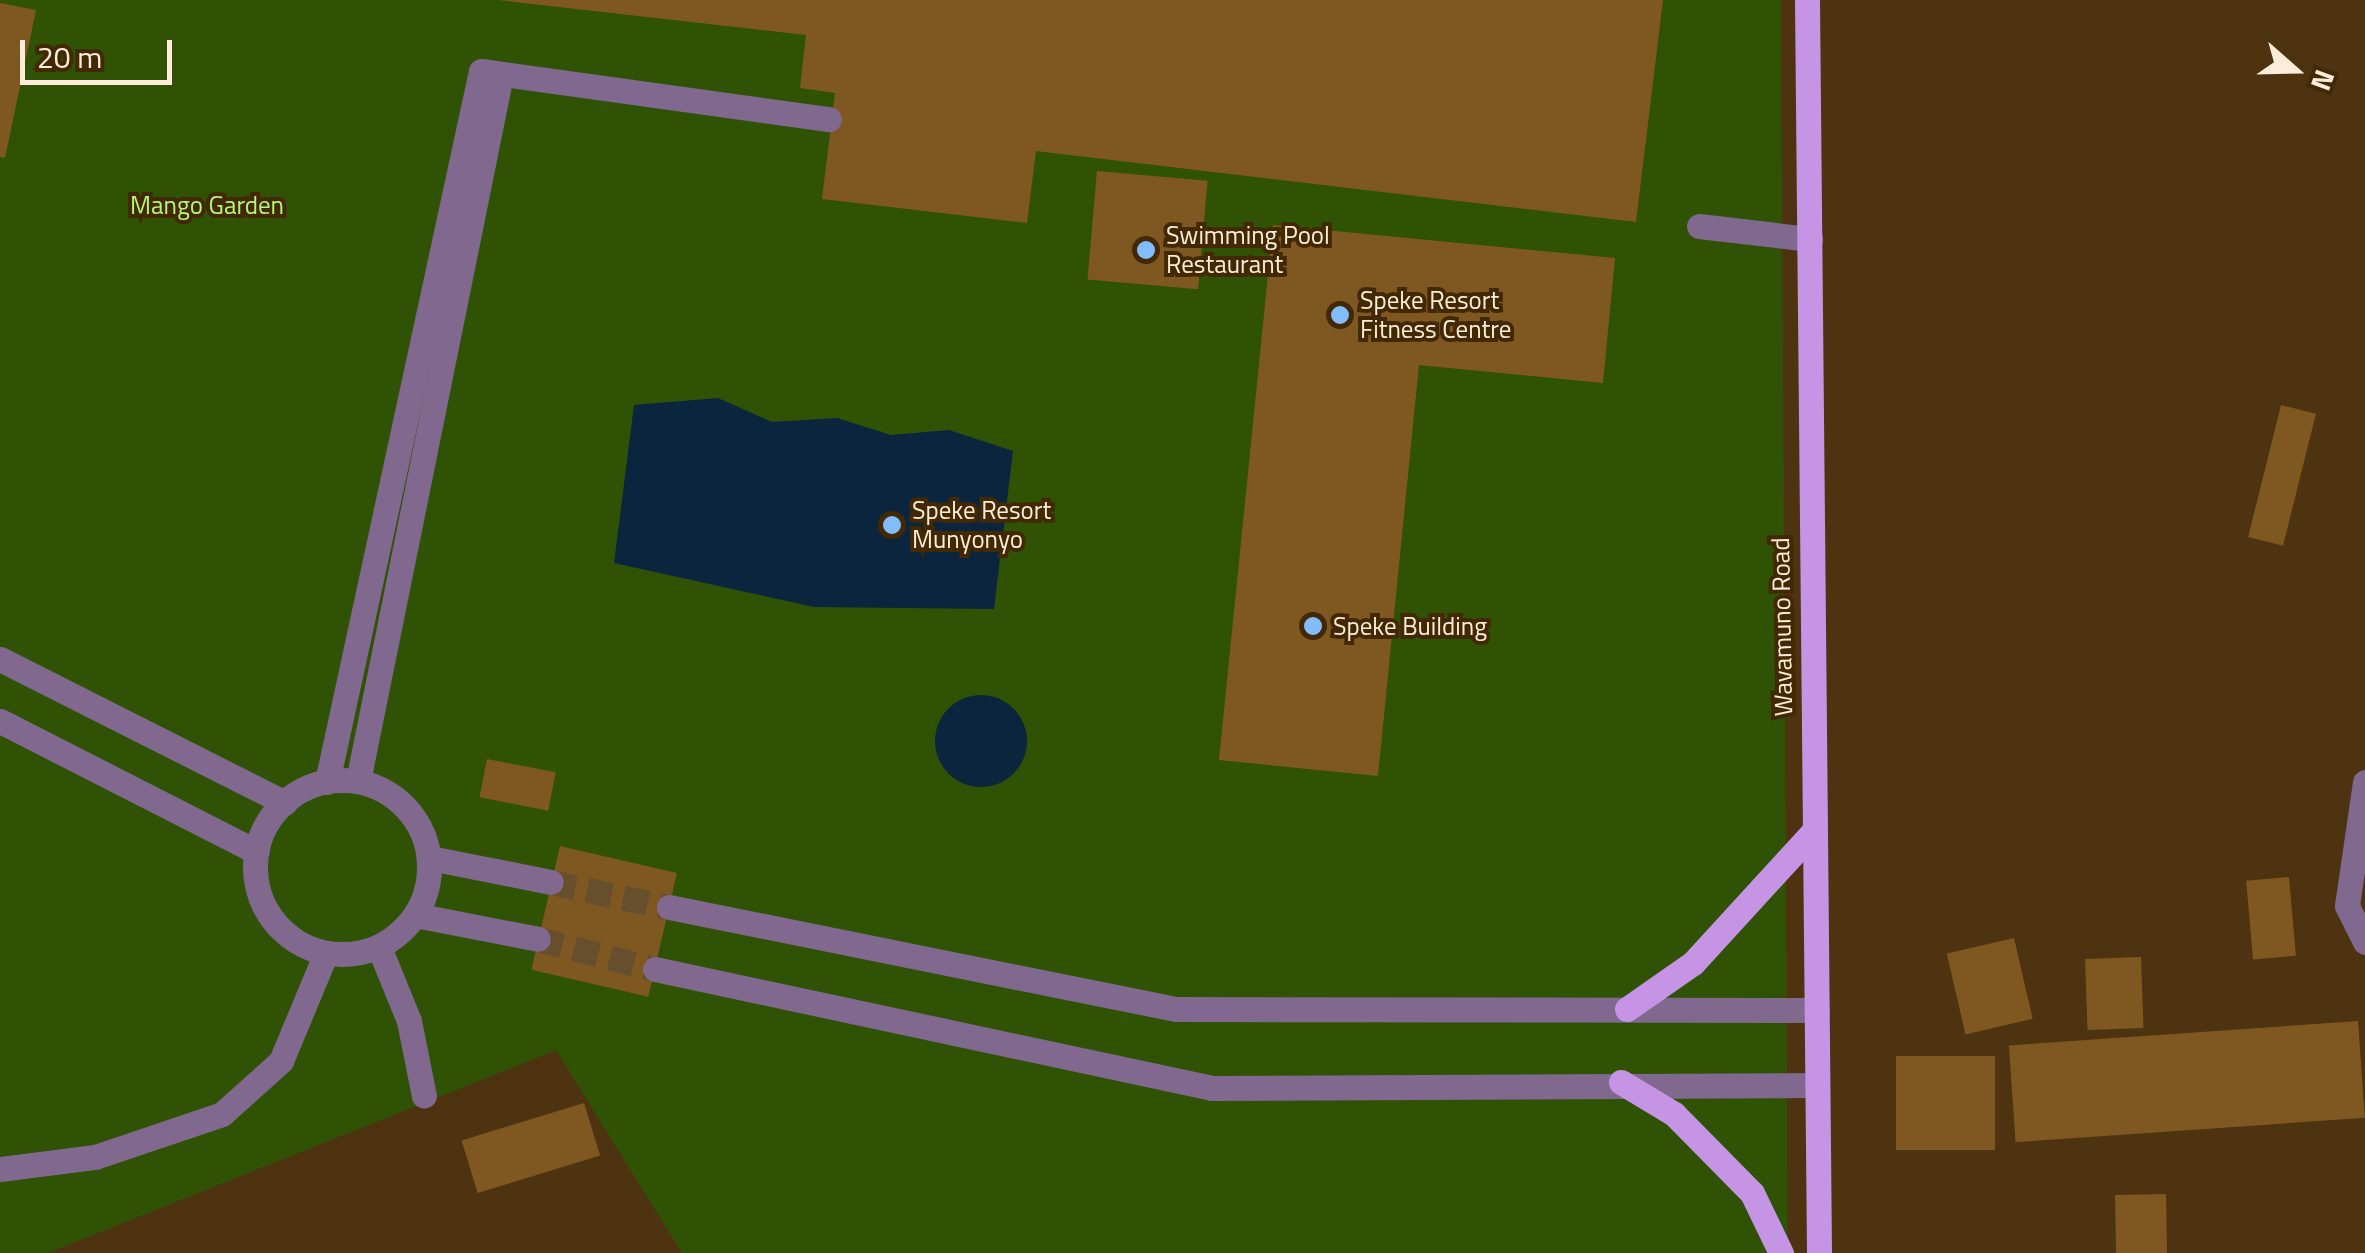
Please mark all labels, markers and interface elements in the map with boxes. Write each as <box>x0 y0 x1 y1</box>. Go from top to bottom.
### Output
scale bar <box>25 20 178 82</box>
north arrow <box>2245 20 2345 120</box>
text: 20 m <box>37 34 102 80</box>
text: N <box>2300 64 2347 97</box>
park label: Mango Garden <box>130 190 284 220</box>
place label: Swimming Pool Restaurant <box>1166 221 1330 280</box>
marker: Swimming Pool Restaurant <box>1135 239 1157 261</box>
place label: Speke Resort Fitness Centre <box>1360 286 1511 345</box>
marker: Speke Resort Fitness Centre <box>1329 304 1351 326</box>
place label: Speke Resort Munyonyo <box>912 496 1051 555</box>
marker: Speke Resort Munyonyo <box>881 514 903 536</box>
street label: Wavamuno Road <box>1765 537 1799 717</box>
place label: Speke Building <box>1333 611 1487 641</box>
marker: Speke Building <box>1302 615 1324 637</box>

